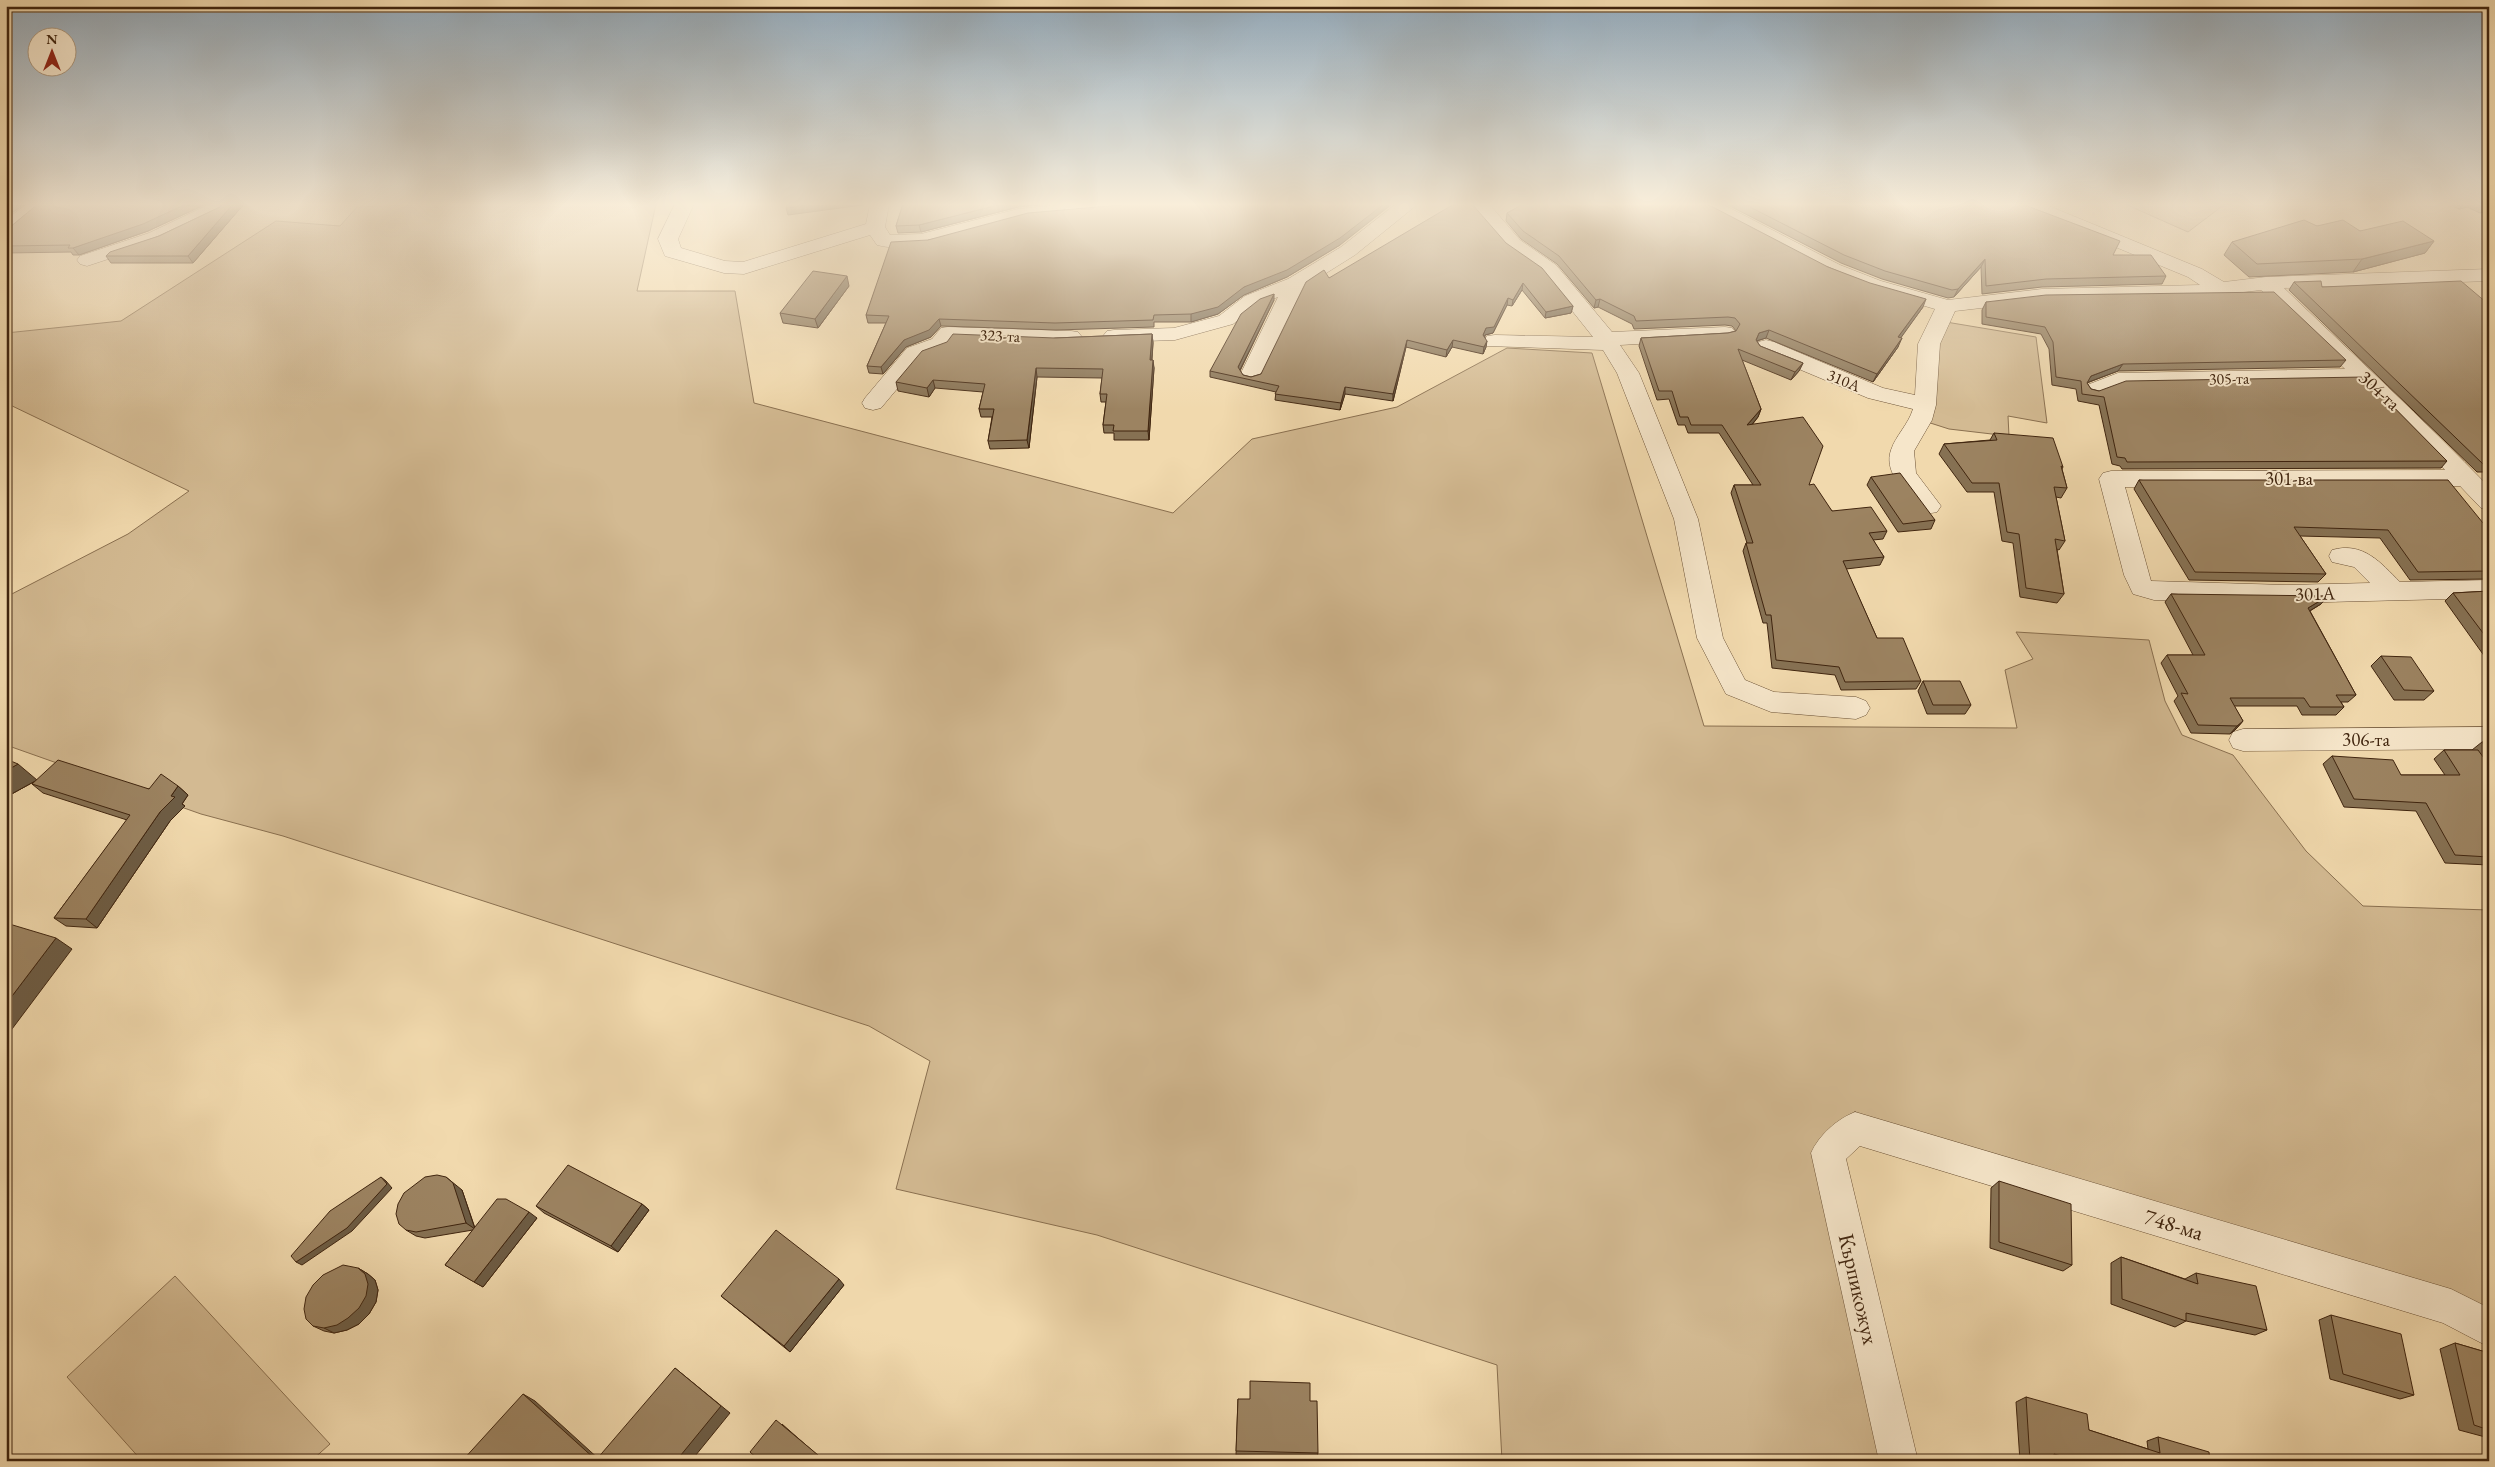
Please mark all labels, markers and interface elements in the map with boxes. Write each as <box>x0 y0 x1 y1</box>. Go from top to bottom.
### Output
north arrow <box>28 28 78 78</box>
text: N <box>46 30 58 48</box>
street label: 323-та <box>979 324 1021 347</box>
street label: 310А <box>1824 364 1864 397</box>
street label: 304-та <box>2354 365 2406 416</box>
street label: 305-та <box>2209 368 2250 389</box>
street label: 301-ва <box>2265 466 2314 491</box>
street label: 301А <box>2295 581 2336 606</box>
street label: 306-та <box>2342 727 2390 752</box>
street label: 748-ма <box>2141 1202 2207 1247</box>
street label: Кърпикожух <box>1832 1231 1885 1348</box>

